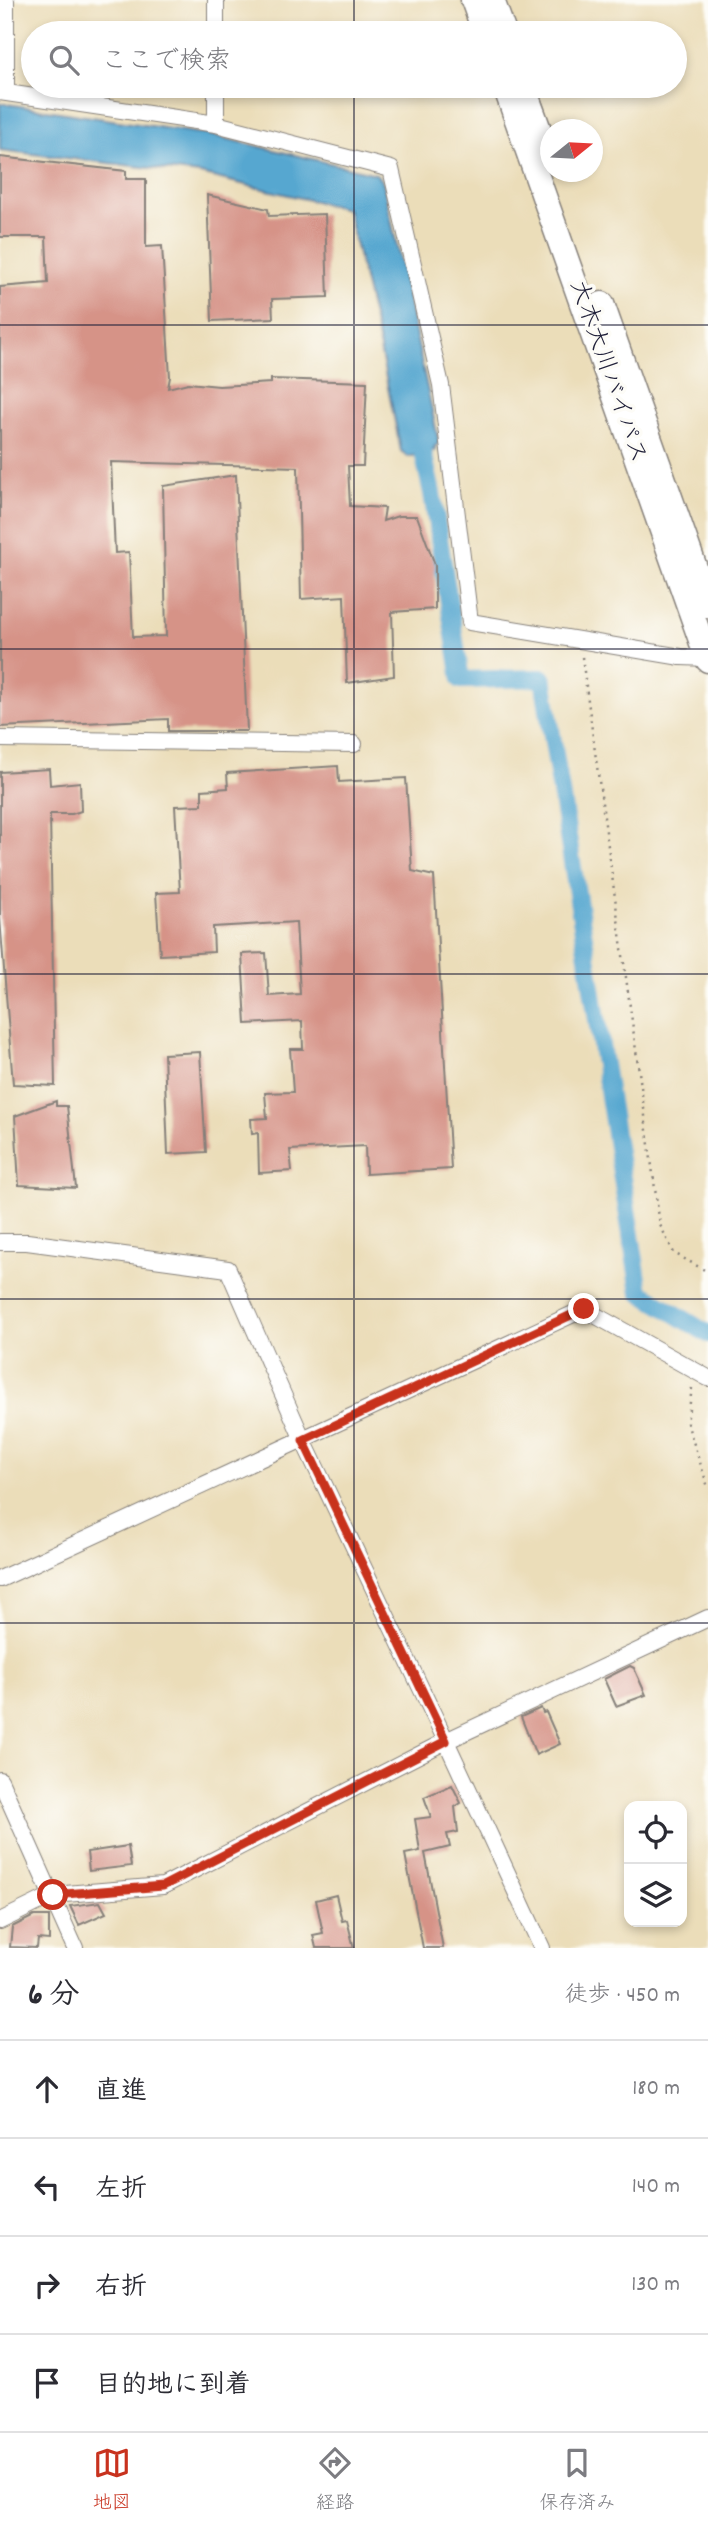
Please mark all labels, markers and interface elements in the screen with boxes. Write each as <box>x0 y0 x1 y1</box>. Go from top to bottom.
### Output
search box <box>21 21 687 98</box>
icon: search <box>45 41 83 79</box>
text: ここで検索 <box>101 44 231 81</box>
north arrow <box>540 119 603 182</box>
street label: 大木大川バイパス <box>560 276 654 468</box>
route end <box>568 1293 599 1324</box>
map controls <box>624 1801 687 1927</box>
button: locate <box>624 1801 687 1864</box>
button: layers <box>624 1864 687 1927</box>
route start <box>37 1879 68 1910</box>
text: 6 分 <box>28 1976 80 2019</box>
text: 徒歩 · 450 m <box>564 1980 680 2013</box>
icon: ahead <box>28 2070 66 2108</box>
text: 180 m <box>632 2073 680 2106</box>
text: 直進 <box>95 2074 147 2111</box>
icon: left <box>28 2168 66 2206</box>
text: 140 m <box>632 2171 680 2204</box>
text: 左折 <box>95 2172 147 2209</box>
icon: right <box>28 2266 66 2304</box>
text: 130 m <box>631 2269 680 2302</box>
text: 右折 <box>95 2270 147 2307</box>
icon: arrive <box>28 2364 66 2402</box>
text: 目的地に到着 <box>95 2368 251 2405</box>
tab: 地図 <box>93 2444 131 2518</box>
tab: 経路 <box>316 2444 354 2518</box>
tab: 保存済み <box>539 2444 615 2518</box>

